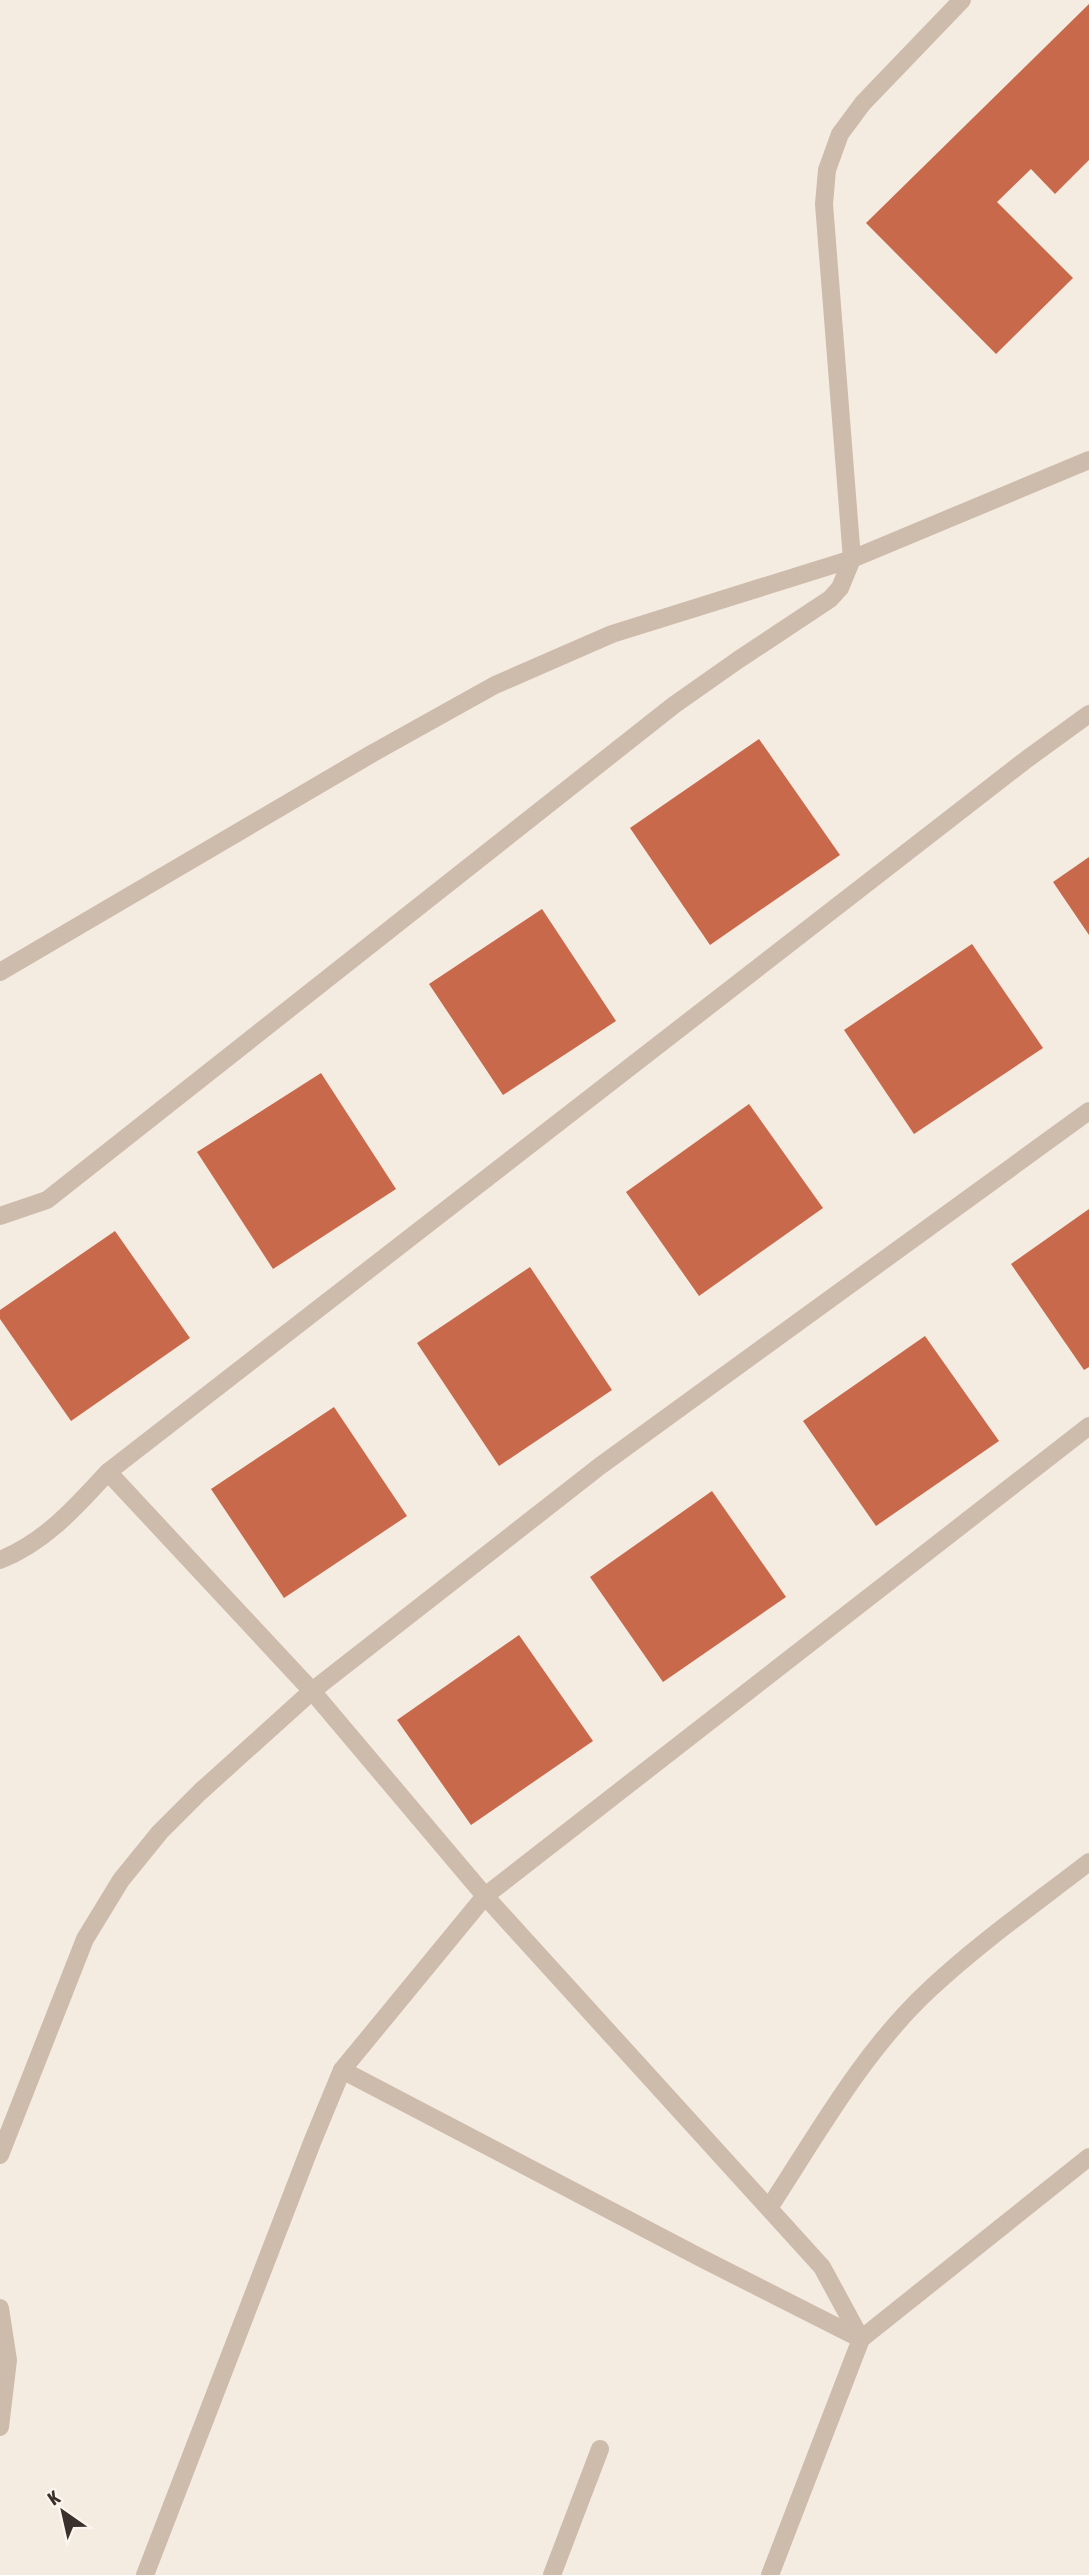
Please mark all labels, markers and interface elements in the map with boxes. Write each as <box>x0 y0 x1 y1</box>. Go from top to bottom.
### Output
north arrow <box>28 2477 98 2547</box>
text: K <box>43 2486 64 2510</box>

